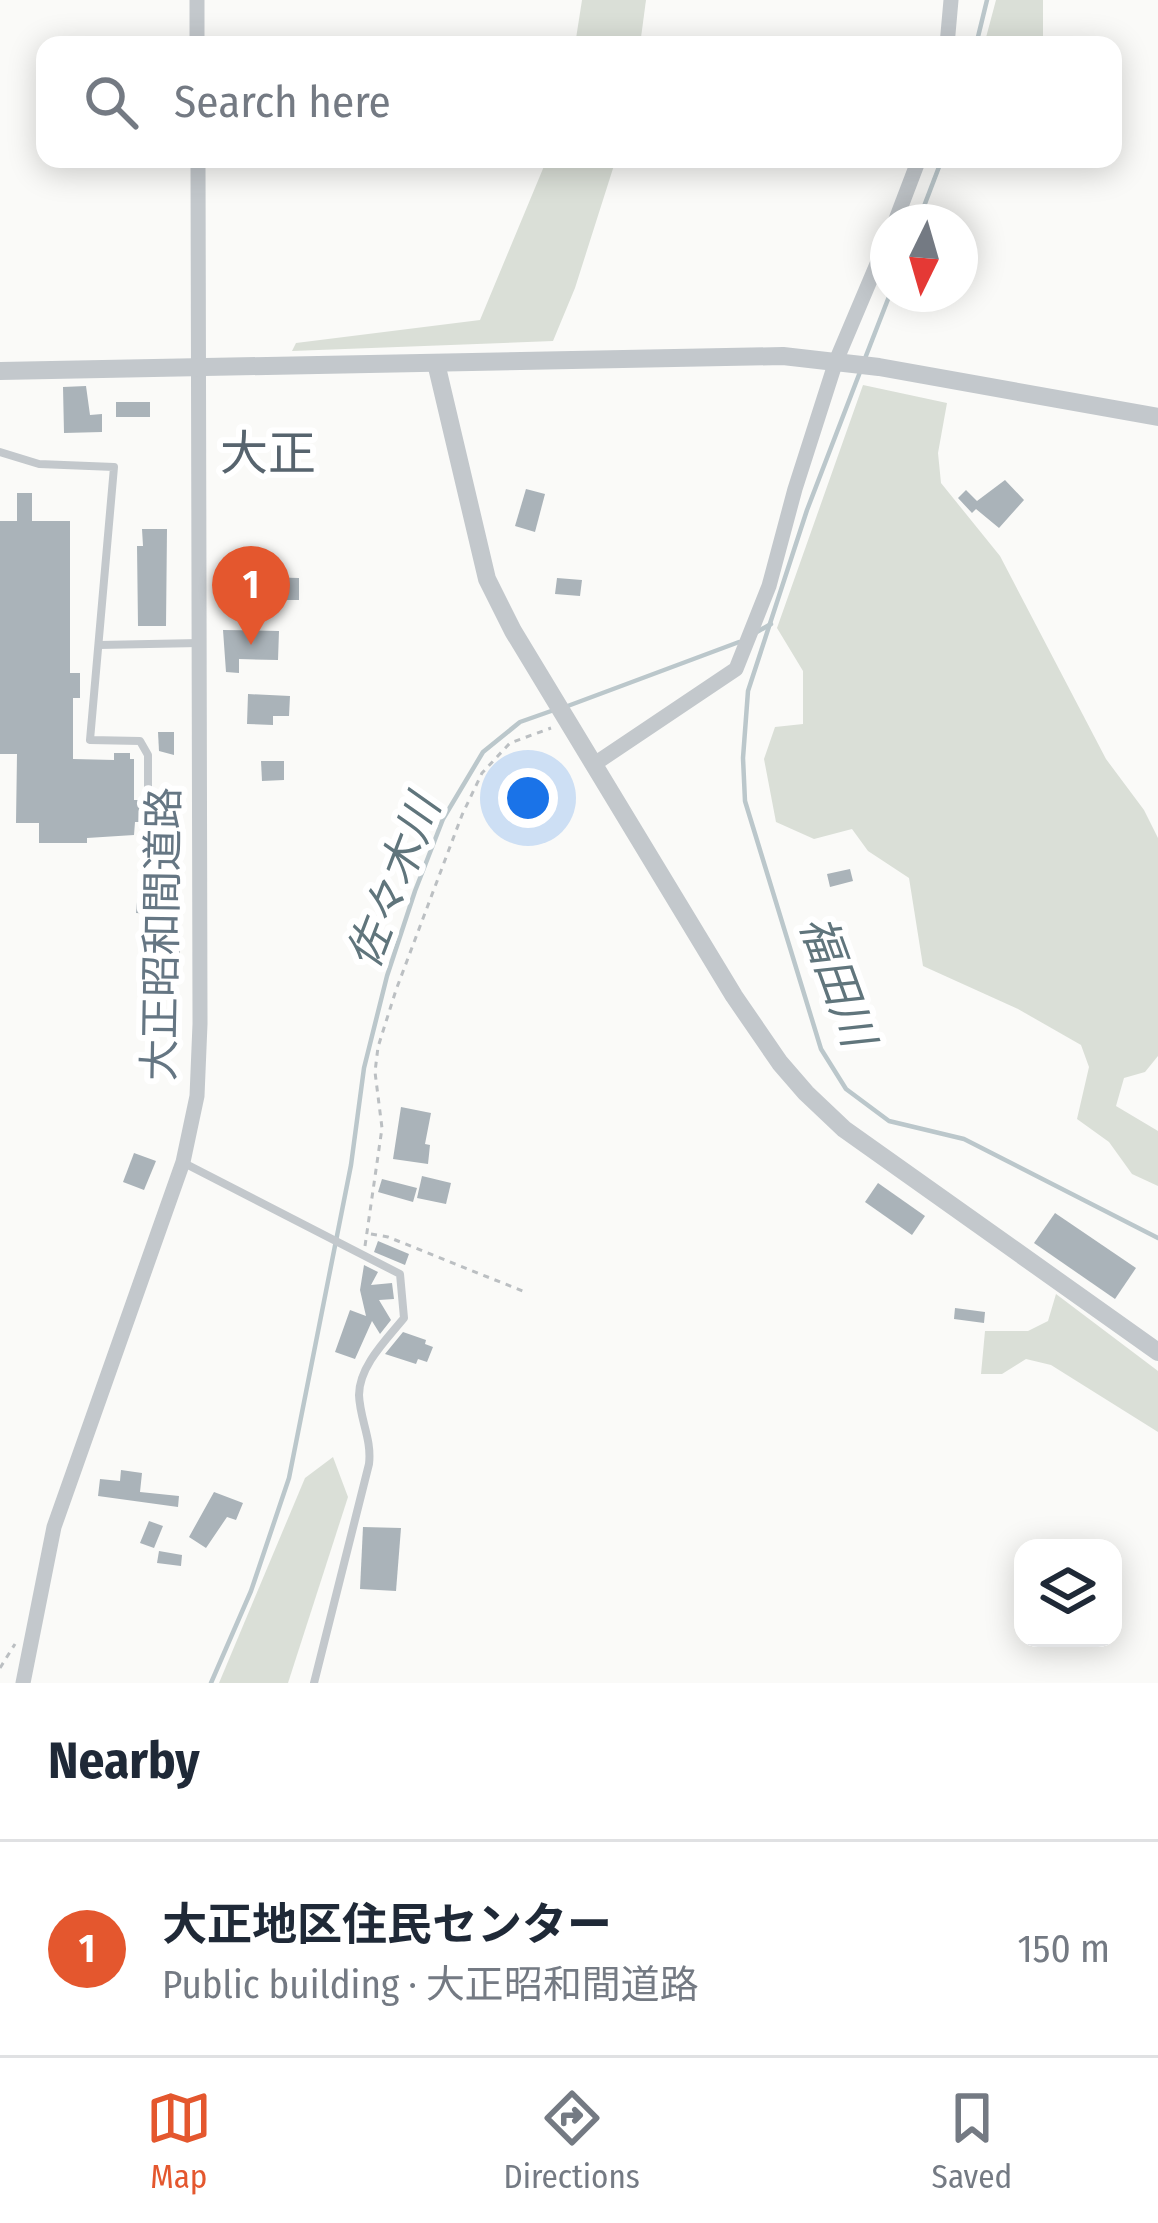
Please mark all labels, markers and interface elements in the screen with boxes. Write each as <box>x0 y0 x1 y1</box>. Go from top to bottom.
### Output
search box <box>36 36 1122 168</box>
icon: search <box>78 69 144 135</box>
text: Search here <box>174 75 391 129</box>
north arrow <box>870 204 978 312</box>
district label: 大正 <box>220 425 316 483</box>
pin: 1 <box>212 546 290 645</box>
your location <box>498 768 558 828</box>
water label: 佐々木川 <box>337 785 453 976</box>
street label: 大正昭和間道路 <box>134 787 190 1081</box>
water label: 福田川 <box>789 908 887 1057</box>
map controls <box>1014 1539 1122 1647</box>
button: layers <box>1014 1539 1122 1647</box>
text: Nearby <box>48 1730 200 1792</box>
text: 大正地区住民センター <box>162 1898 612 1952</box>
text: 1 <box>79 1926 95 1972</box>
text: 150 m <box>1017 1926 1110 1972</box>
text: Public building · 大正昭和間道路 <box>162 1962 699 2008</box>
tab: Map <box>146 2085 212 2197</box>
tab: Directions <box>503 2085 640 2197</box>
tab: Saved <box>932 2085 1012 2197</box>

